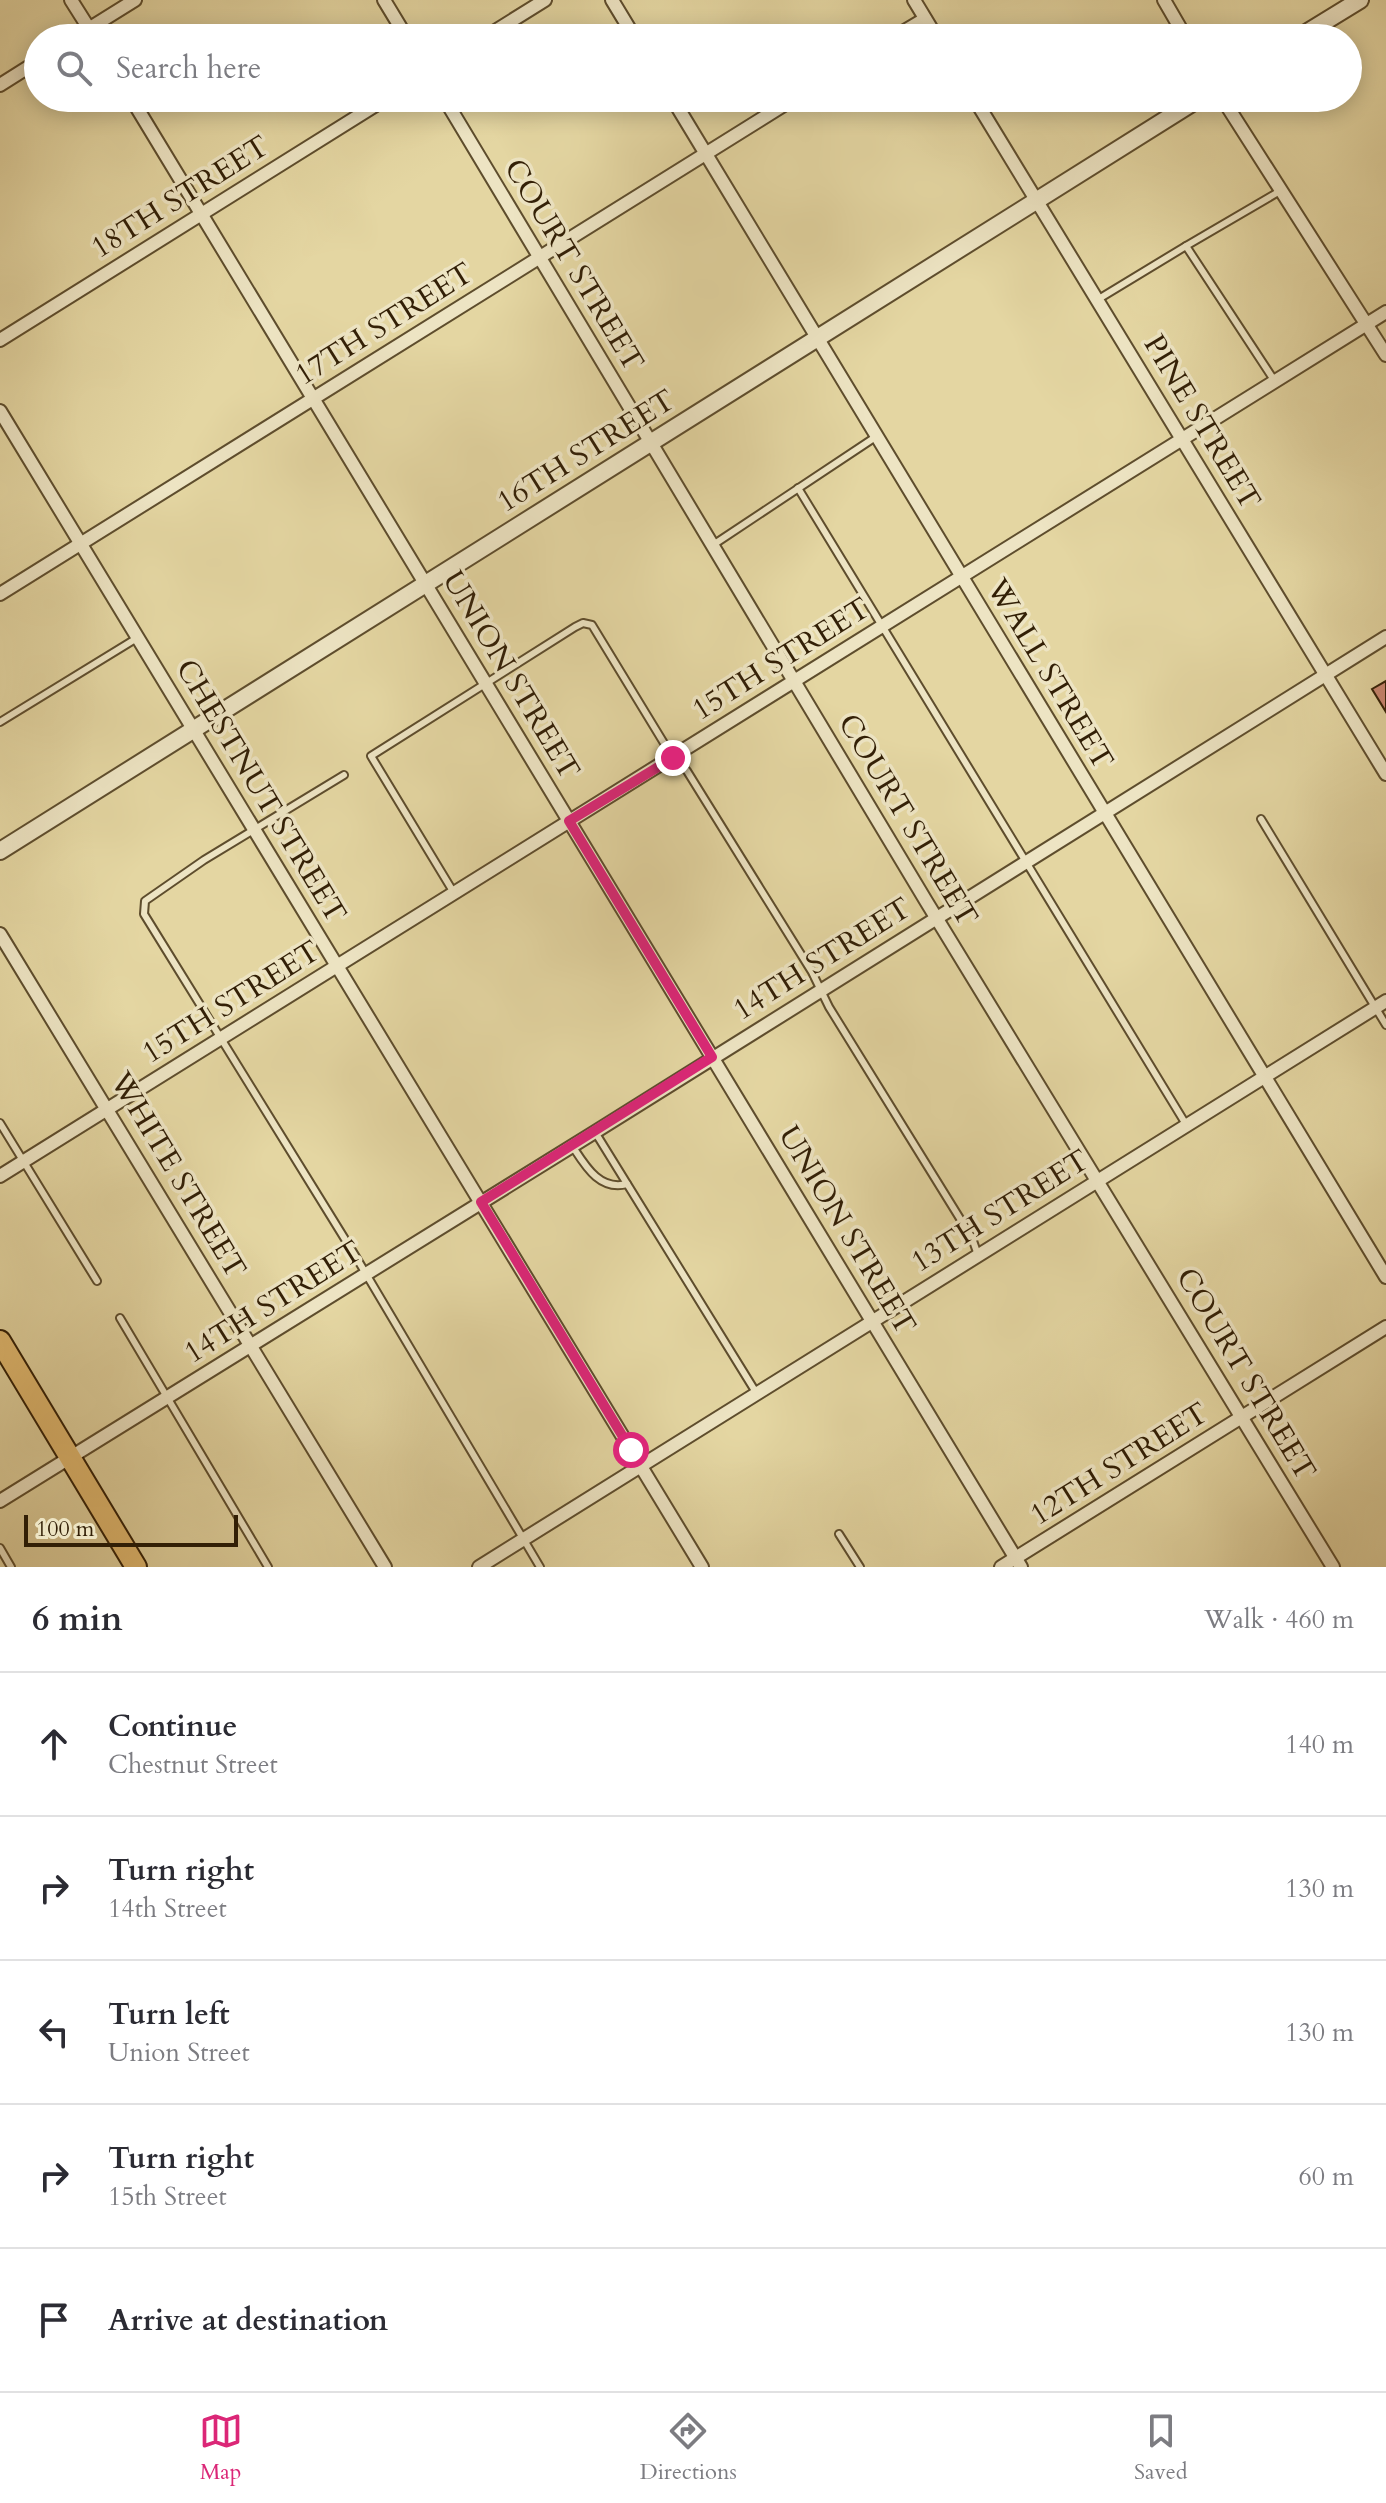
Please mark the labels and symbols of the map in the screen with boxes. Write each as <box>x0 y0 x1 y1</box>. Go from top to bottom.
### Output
street label: 18TH STREET <box>83 126 277 268</box>
street label: COURT STREET <box>494 151 654 379</box>
street label: 17TH STREET <box>287 253 481 395</box>
street label: PINE STREET <box>1134 327 1270 517</box>
street label: 16TH STREET <box>489 380 683 522</box>
street label: UNION STREET <box>432 563 590 787</box>
street label: WALL STREET <box>976 570 1123 777</box>
street label: 15TH STREET <box>684 588 878 730</box>
street label: CHESTNUT STREET <box>166 652 356 930</box>
street label: COURT STREET <box>828 706 988 934</box>
route end <box>655 740 691 776</box>
street label: 14TH STREET <box>725 888 919 1030</box>
street label: 15TH STREET <box>134 931 328 1073</box>
street label: WHITE STREET <box>100 1063 256 1286</box>
street label: UNION STREET <box>768 1118 926 1342</box>
street label: 13TH STREET <box>903 1140 1097 1282</box>
street label: 14TH STREET <box>176 1231 370 1373</box>
street label: COURT STREET <box>1166 1260 1326 1488</box>
street label: 12TH STREET <box>1022 1393 1216 1535</box>
route start <box>613 1432 649 1468</box>
scale bar <box>24 1511 238 1547</box>

